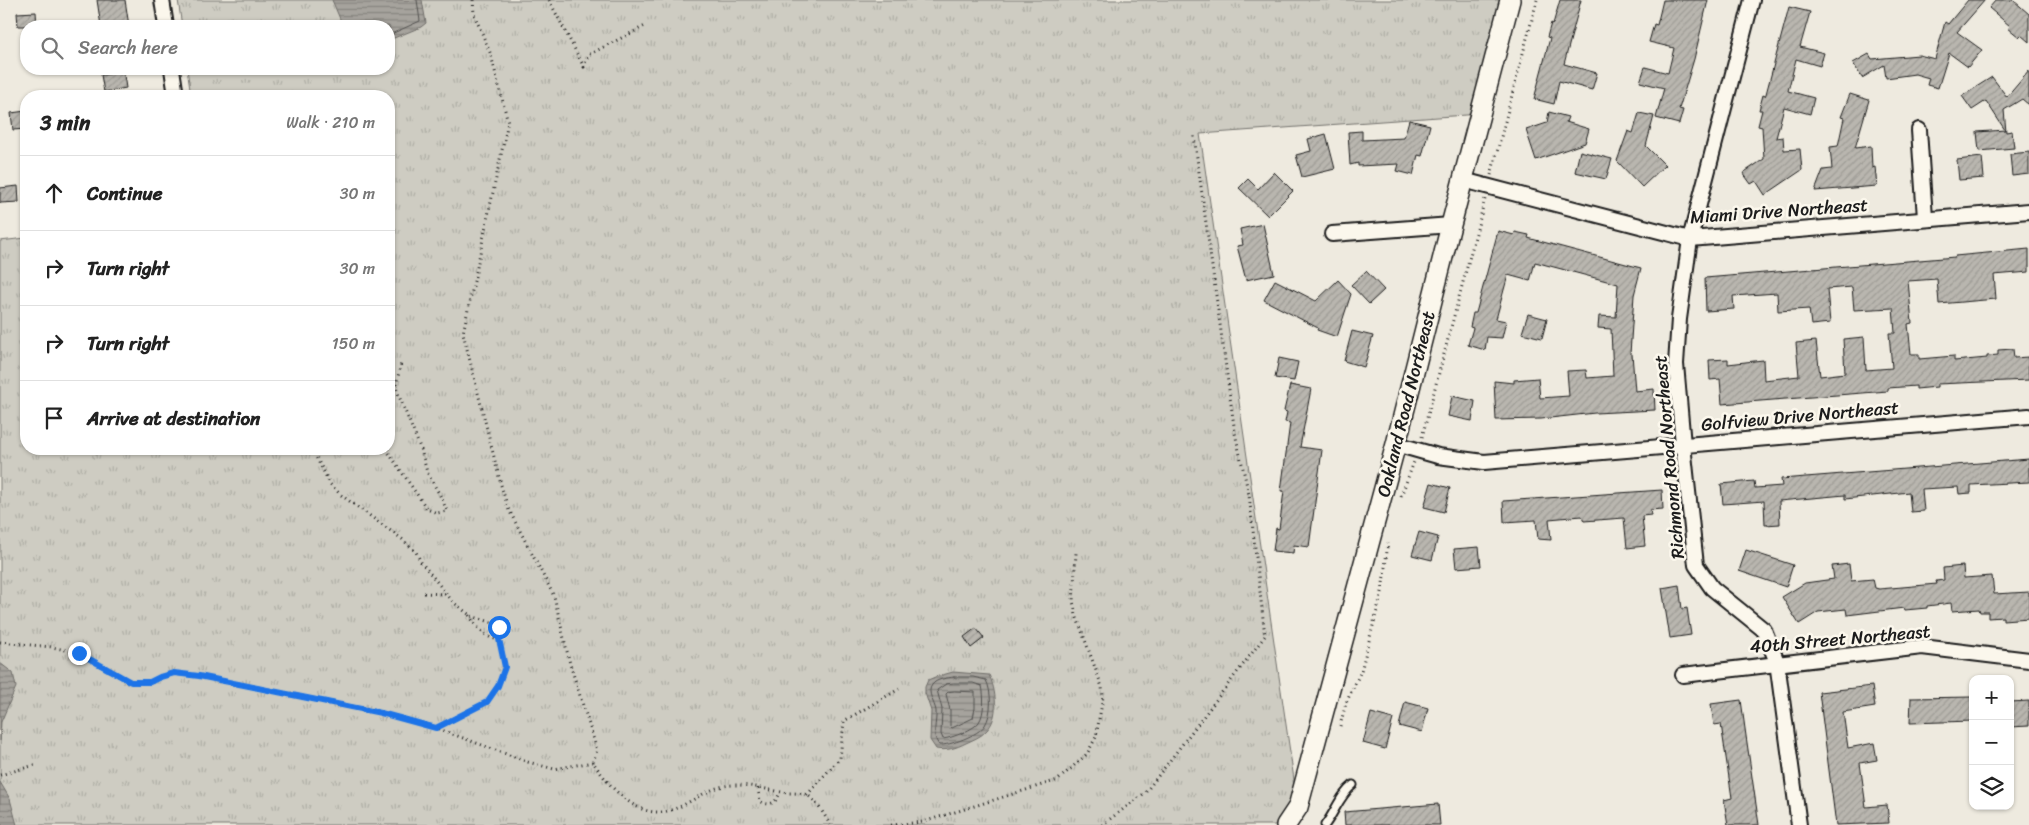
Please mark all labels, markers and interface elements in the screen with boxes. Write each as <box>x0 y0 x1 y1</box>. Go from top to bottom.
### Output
search box <box>20 20 395 75</box>
text: Search here <box>78 31 178 64</box>
icon: search <box>38 34 66 62</box>
text: 3 min <box>40 104 90 142</box>
text: Walk · 210 m <box>286 108 375 137</box>
text: Continue <box>87 177 163 210</box>
icon: ahead <box>40 179 68 207</box>
text: 30 m <box>340 179 375 208</box>
street label: Miami Drive Northeast <box>1689 189 1869 233</box>
text: Turn right <box>87 252 169 285</box>
icon: right <box>40 254 68 282</box>
text: 30 m <box>340 254 375 283</box>
street label: Oakland Road Northeast <box>1367 307 1445 500</box>
text: Turn right <box>87 327 169 360</box>
icon: right <box>40 329 68 357</box>
text: 150 m <box>332 329 375 358</box>
street label: Richmond Road Northeast <box>1644 354 1694 560</box>
street label: Golfview Drive Northeast <box>1700 391 1900 441</box>
text: Arrive at destination <box>87 402 260 435</box>
icon: arrive <box>40 404 68 432</box>
street label: 40th Street Northeast <box>1748 615 1932 663</box>
route start <box>488 616 511 639</box>
route end <box>68 642 91 665</box>
map controls <box>1969 675 2014 810</box>
button: + <box>1969 675 2014 720</box>
button: − <box>1969 720 2014 765</box>
button: layers <box>1969 765 2014 810</box>

